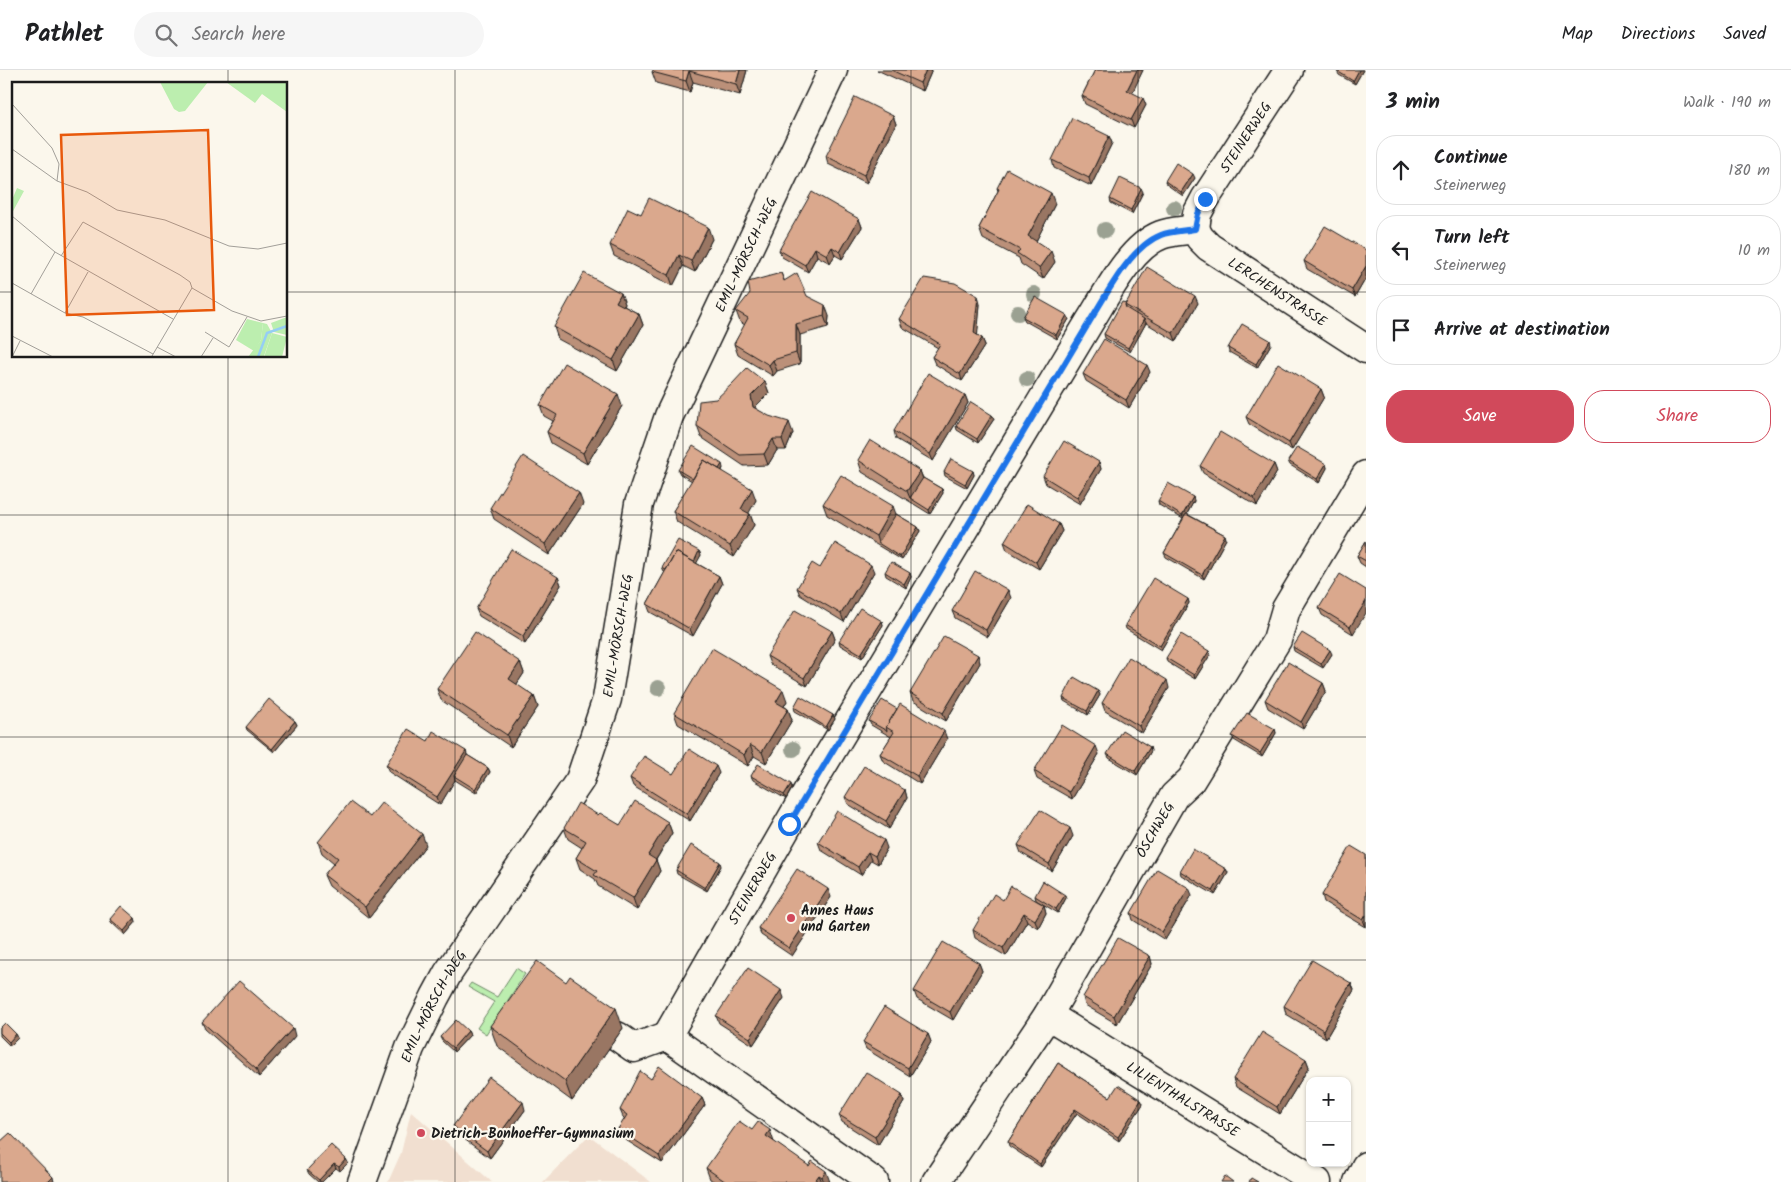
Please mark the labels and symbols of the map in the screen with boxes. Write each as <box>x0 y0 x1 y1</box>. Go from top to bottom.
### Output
inset map <box>12 82 288 358</box>
street label: STEINERWEG <box>1215 98 1277 178</box>
route end <box>1194 188 1217 211</box>
street label: EMIL-MÖRSCH-WEG <box>710 194 783 316</box>
street label: LERCHENSTRASSE <box>1223 252 1332 333</box>
street label: EMIL-MÖRSCH-WEG <box>597 572 639 699</box>
street label: ÖSCHWEG <box>1131 798 1180 862</box>
route start <box>778 813 801 836</box>
street label: STEINERWEG <box>723 848 783 929</box>
place label: Annes Haus und Garten <box>801 900 874 938</box>
marker: Annes Haus und Garten <box>785 912 797 924</box>
street label: EMIL-MÖRSCH-WEG <box>396 946 473 1066</box>
street label: LILIENTHALSTRASSE <box>1122 1056 1244 1144</box>
place label: Dietrich-Bonhoeffer-Gymnasium <box>431 1123 634 1145</box>
marker: Dietrich-Bonhoeffer-Gymnasium <box>415 1127 427 1139</box>

